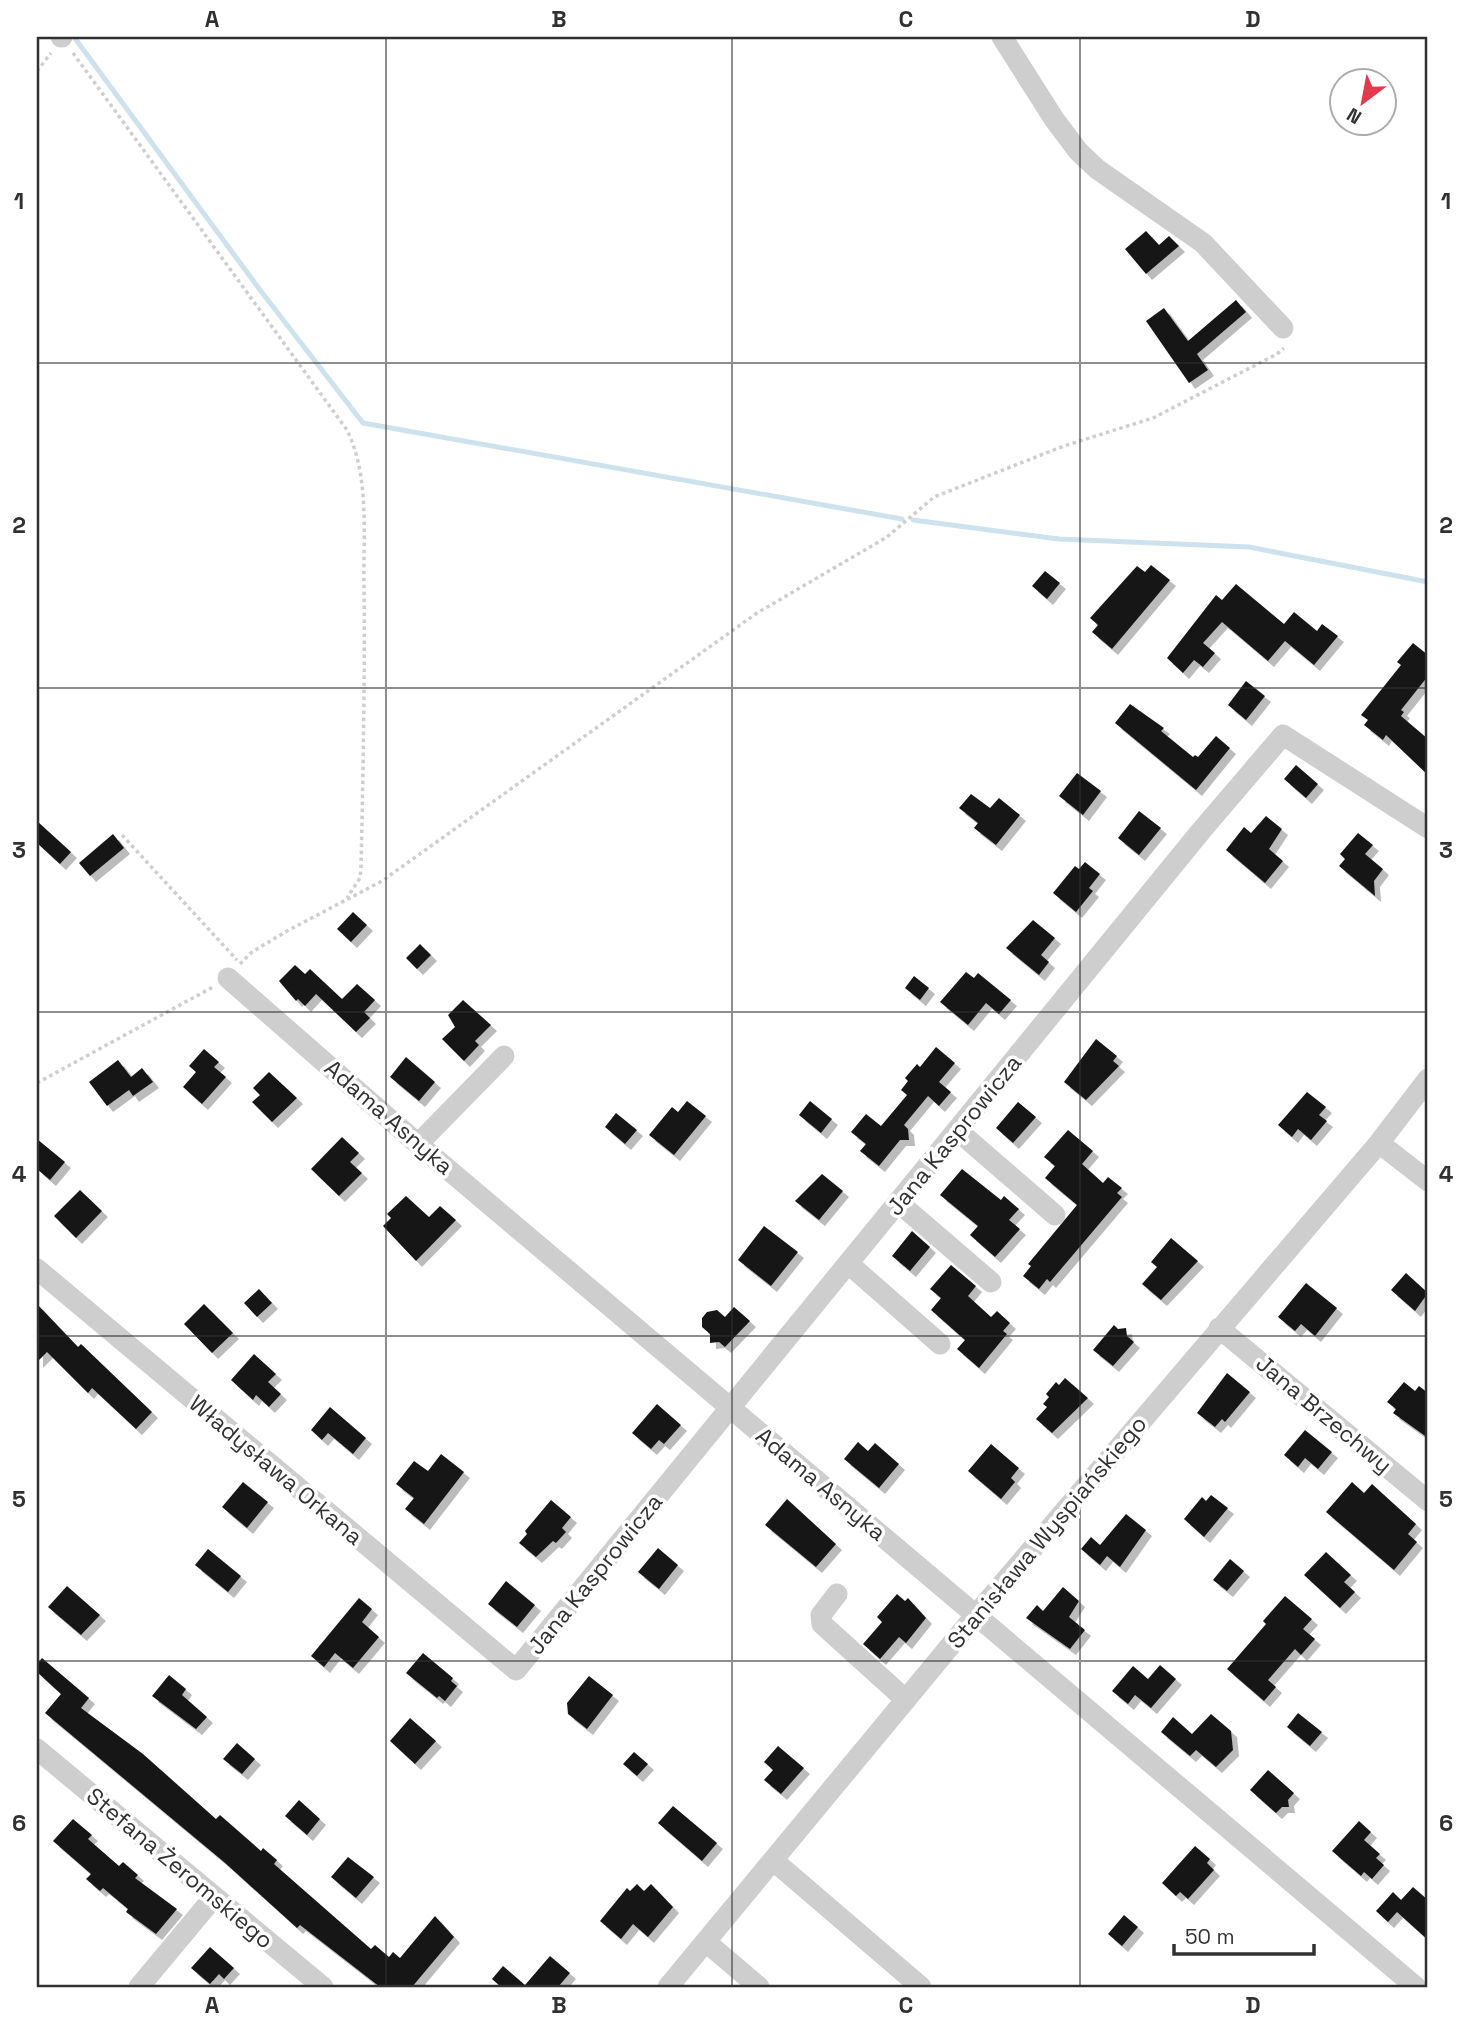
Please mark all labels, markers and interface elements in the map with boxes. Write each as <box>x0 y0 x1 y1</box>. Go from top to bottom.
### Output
text: A <box>205 4 220 34</box>
text: B <box>551 4 567 34</box>
text: C <box>899 4 913 34</box>
text: D <box>1245 4 1261 34</box>
north arrow <box>1328 66 1398 136</box>
text: N <box>1342 102 1366 130</box>
text: 1 <box>14 186 24 216</box>
text: 1 <box>1441 186 1451 216</box>
text: 2 <box>12 510 26 540</box>
text: 2 <box>1439 510 1453 540</box>
text: 3 <box>12 835 26 865</box>
text: 3 <box>1439 835 1453 865</box>
street label: Jana Kasprowicza <box>880 1048 1028 1222</box>
street label: Adama Asnyka <box>318 1053 460 1181</box>
text: 4 <box>12 1159 27 1189</box>
text: 4 <box>1439 1159 1454 1189</box>
street label: Jana Brzechwy <box>1250 1348 1398 1480</box>
street label: Władysława Orkana <box>183 1388 369 1552</box>
street label: Stanisława Wyspiańskiego <box>941 1409 1153 1655</box>
street label: Adama Asnyka <box>750 1421 892 1547</box>
text: 5 <box>12 1484 26 1514</box>
text: 5 <box>1439 1484 1453 1514</box>
street label: Jana Kasprowicza <box>521 1487 669 1661</box>
street label: Stefana Żeromskiego <box>80 1781 280 1955</box>
text: 6 <box>12 1808 26 1838</box>
text: 6 <box>1439 1808 1453 1838</box>
scale bar <box>1174 1912 1314 1956</box>
text: 50 m <box>1185 1923 1235 1950</box>
text: A <box>205 1990 220 2020</box>
text: B <box>551 1990 567 2020</box>
text: C <box>899 1990 913 2020</box>
text: D <box>1245 1990 1261 2020</box>

